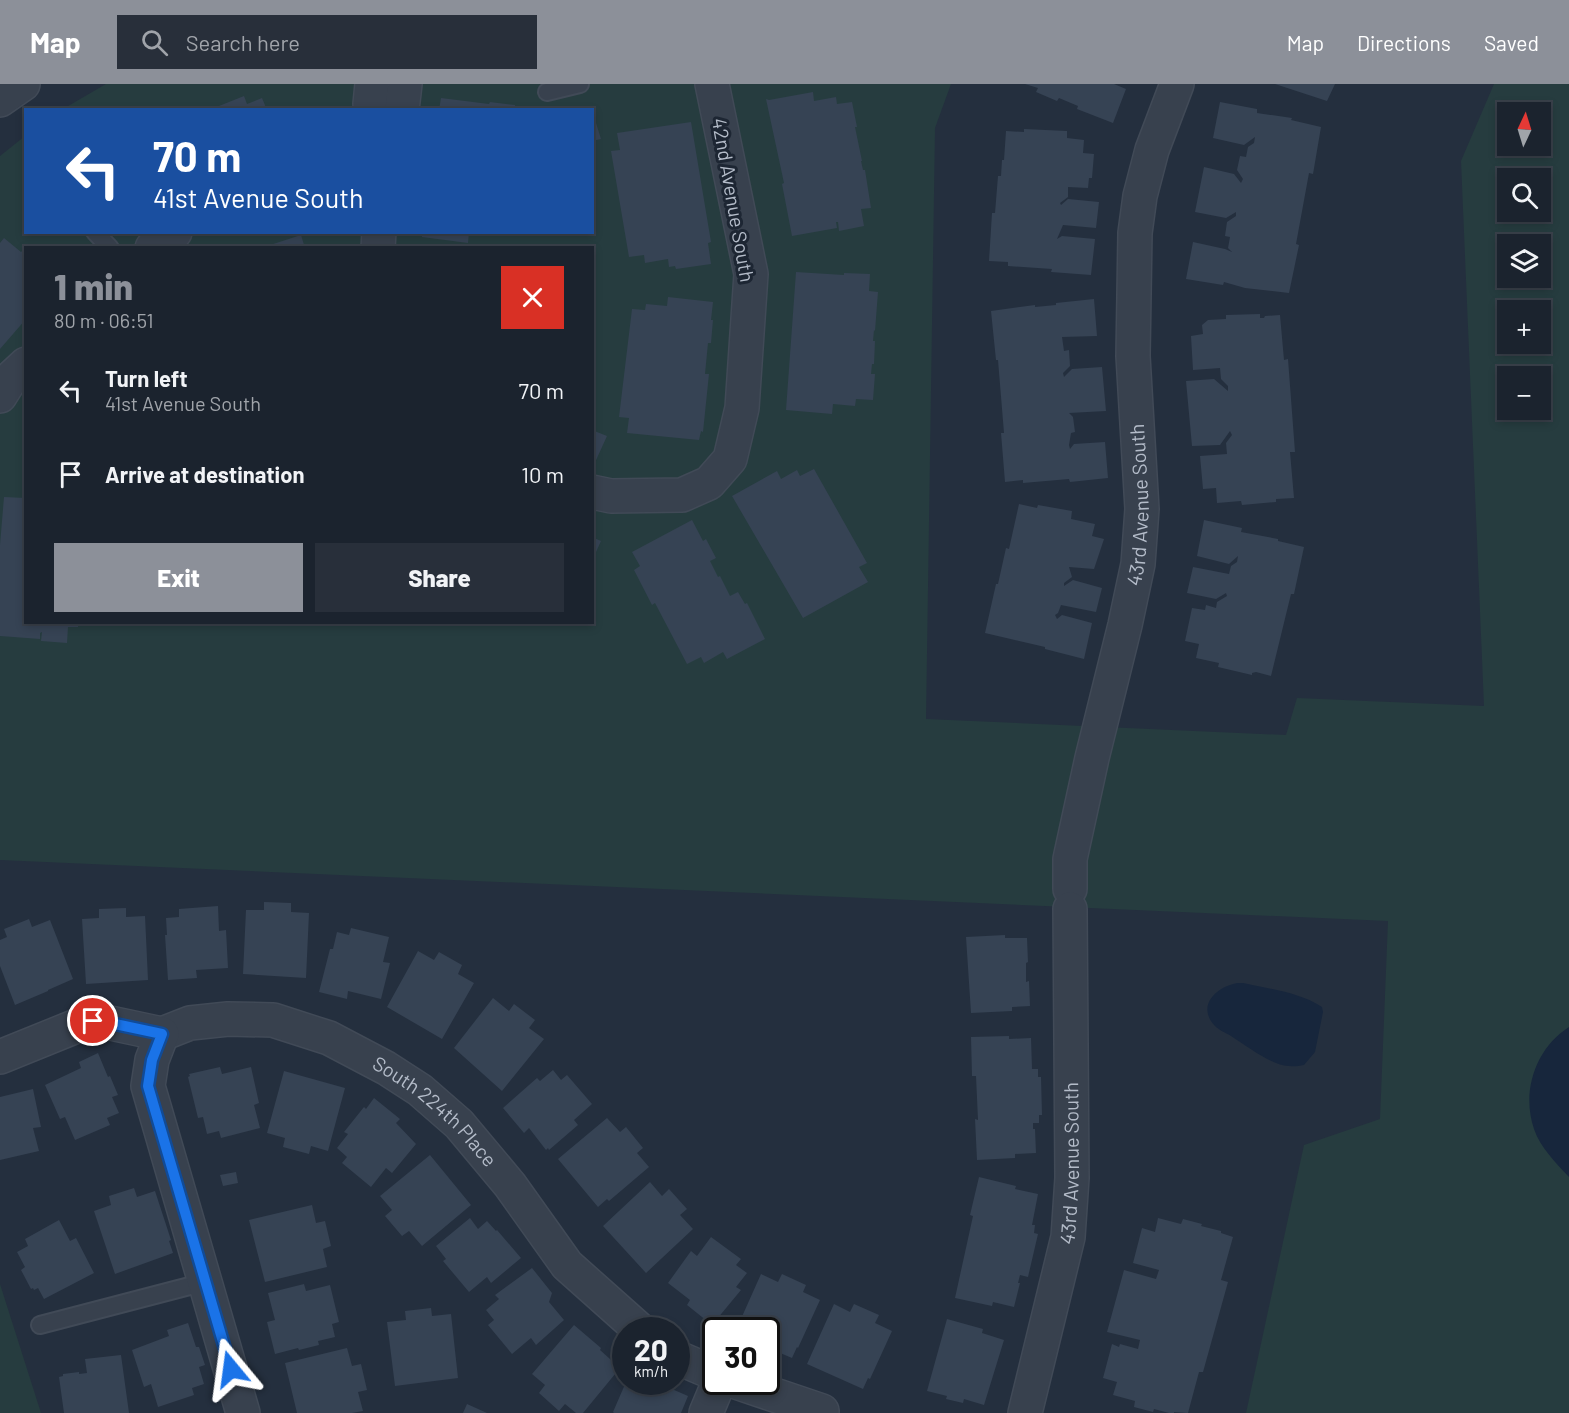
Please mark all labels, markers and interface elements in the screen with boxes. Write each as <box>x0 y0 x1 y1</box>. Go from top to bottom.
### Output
search box <box>117 15 537 69</box>
text: Map <box>30 25 81 59</box>
icon: search <box>138 26 171 59</box>
text: Search here <box>186 29 300 55</box>
text: Map <box>1287 30 1324 55</box>
text: Directions <box>1357 30 1451 55</box>
text: Saved <box>1484 30 1539 55</box>
north arrow <box>1497 102 1551 156</box>
map controls <box>1497 102 1551 420</box>
street label: 42nd Avenue South <box>708 116 760 284</box>
text: 70 m <box>153 130 241 180</box>
icon: left <box>54 132 132 210</box>
button: search <box>1497 168 1551 222</box>
text: 41st Avenue South <box>153 181 364 213</box>
button: layers <box>1497 234 1551 288</box>
text: 1 min <box>54 264 133 307</box>
button: close <box>501 266 564 329</box>
button: + <box>1497 300 1551 354</box>
text: 80 m · 06:51 <box>54 308 154 332</box>
text: Turn left <box>105 365 188 391</box>
button: − <box>1497 366 1551 420</box>
icon: left <box>54 374 87 407</box>
text: 70 m <box>519 377 564 403</box>
text: 41st Avenue South <box>105 391 261 415</box>
street label: 43rd Avenue South <box>1121 423 1153 588</box>
icon: arrive <box>54 458 87 491</box>
text: Arrive at destination <box>105 461 304 487</box>
text: 10 m <box>521 461 564 487</box>
button: Exit <box>54 543 303 612</box>
button: Share <box>315 543 564 612</box>
pin <box>67 995 118 1046</box>
icon: arrive <box>76 1004 109 1037</box>
street label: South 224th Place <box>369 1050 502 1171</box>
street label: 43rd Avenue South <box>1054 1082 1083 1247</box>
speed limit sign: 30 <box>702 1317 780 1395</box>
text: 20 <box>634 1331 668 1367</box>
position arrow <box>199 1337 263 1401</box>
text: km/h <box>634 1362 668 1380</box>

